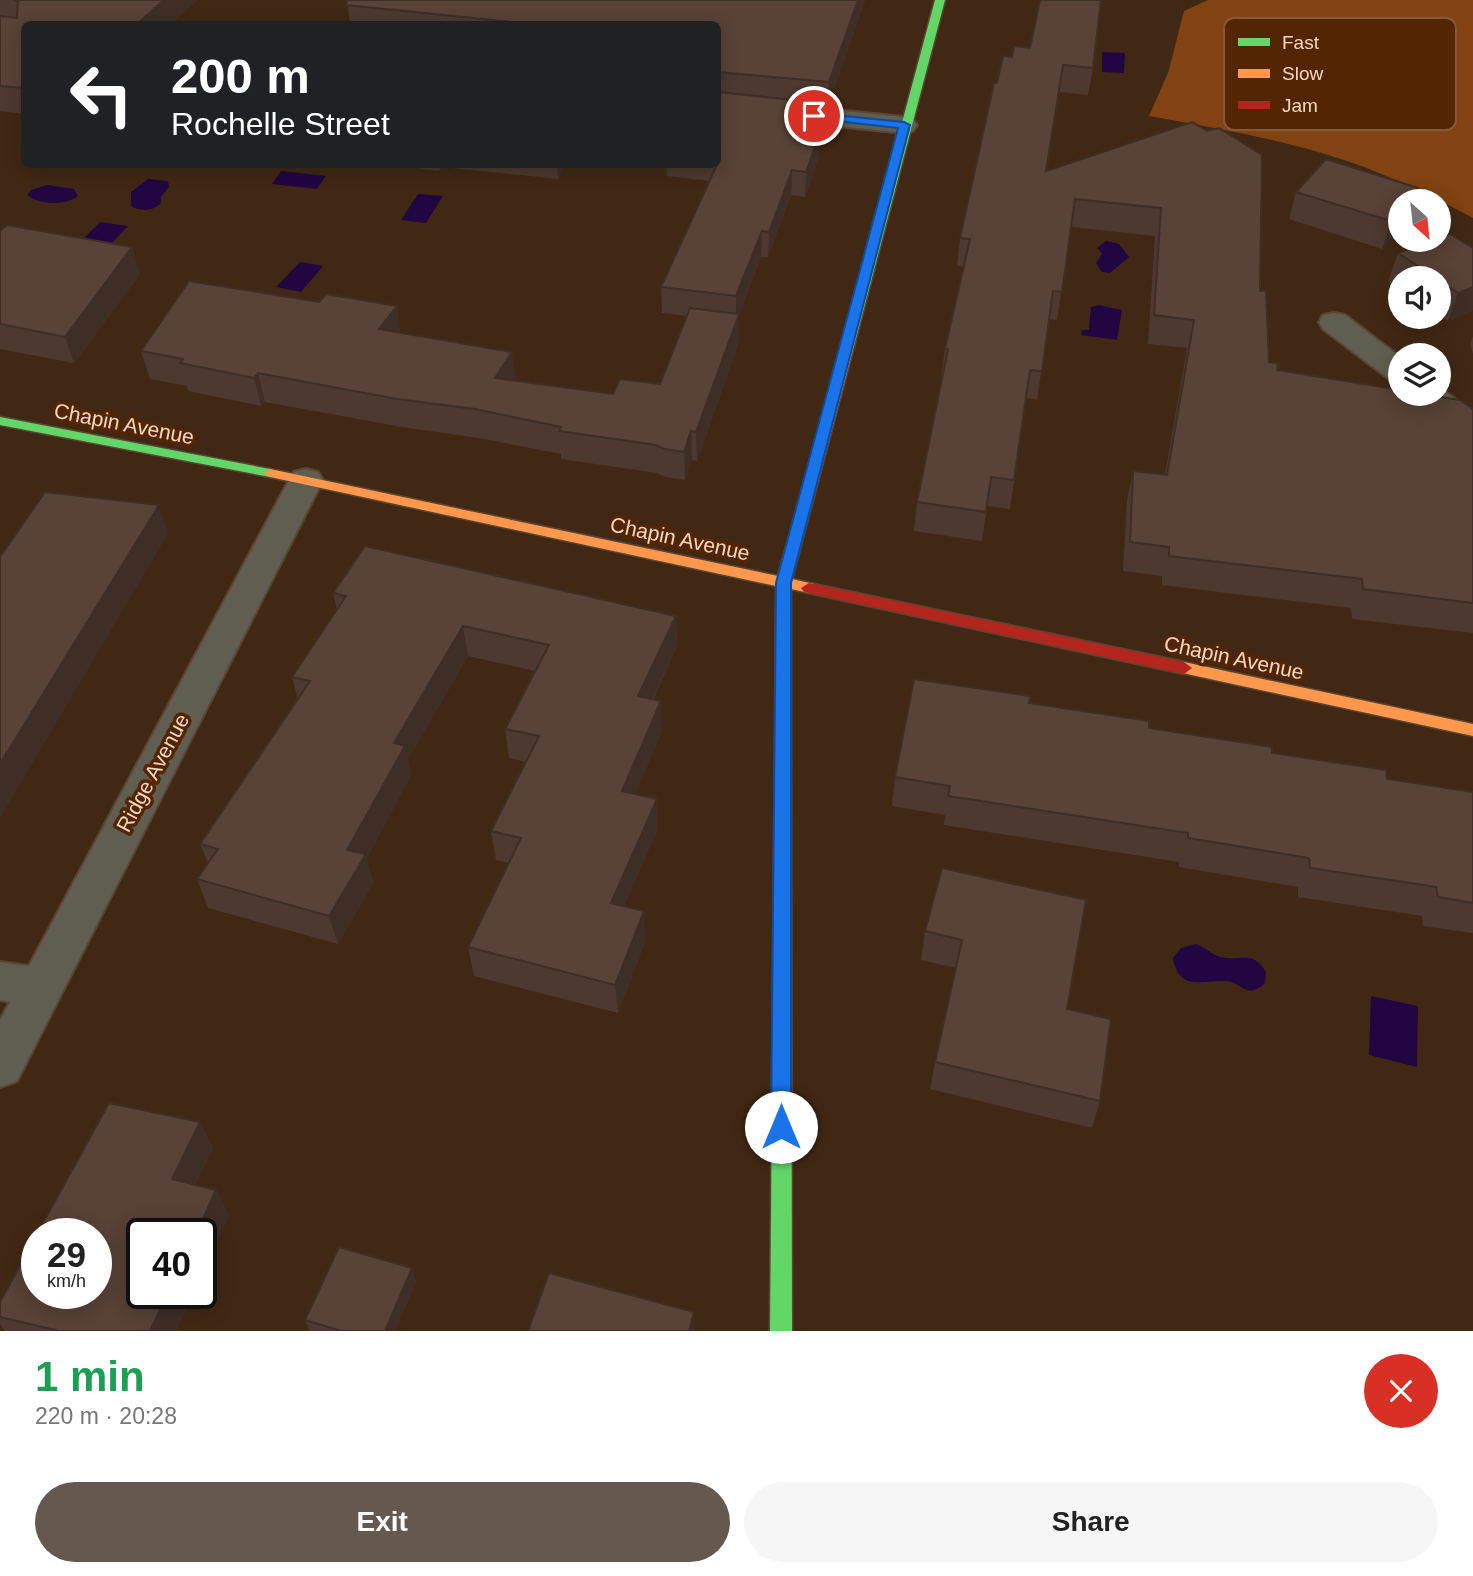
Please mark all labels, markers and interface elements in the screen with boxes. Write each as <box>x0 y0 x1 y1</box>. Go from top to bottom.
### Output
legend <box>1224 18 1456 130</box>
text: Fast <box>1282 32 1320 53</box>
icon: left <box>56 49 147 140</box>
text: 200 m <box>171 49 310 103</box>
text: Slow <box>1282 63 1323 84</box>
pin <box>784 86 844 146</box>
text: Jam <box>1282 95 1318 116</box>
icon: arrive <box>795 97 833 135</box>
text: Rochelle Street <box>171 106 390 142</box>
north arrow <box>1388 189 1451 252</box>
map controls <box>1388 189 1451 406</box>
button: sound <box>1388 266 1451 329</box>
button: layers <box>1388 343 1451 406</box>
street label: Chapin Avenue <box>52 399 196 448</box>
street label: Chapin Avenue <box>608 512 752 565</box>
street label: Chapin Avenue <box>1162 631 1306 684</box>
street label: Ridge Avenue <box>112 710 193 836</box>
position arrow <box>744 1090 818 1164</box>
speed limit sign: 40 <box>126 1218 217 1309</box>
text: 29 <box>47 1235 86 1274</box>
text: km/h <box>47 1271 86 1291</box>
text: 1 min <box>35 1353 145 1400</box>
button: close <box>1364 1354 1438 1428</box>
text: 220 m · 20:28 <box>35 1403 177 1429</box>
button: Exit <box>35 1482 730 1562</box>
button: Share <box>744 1482 1438 1562</box>

